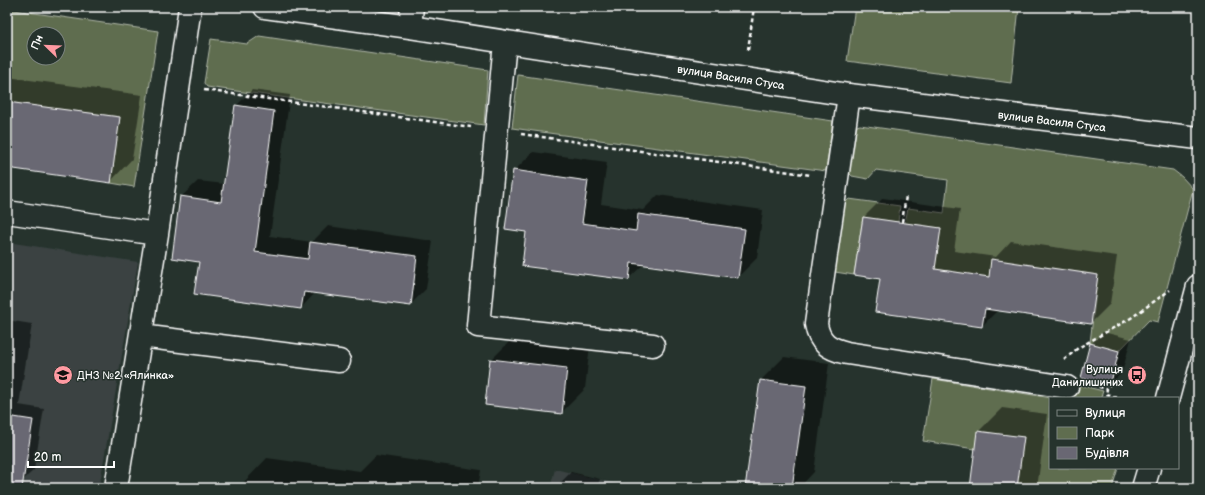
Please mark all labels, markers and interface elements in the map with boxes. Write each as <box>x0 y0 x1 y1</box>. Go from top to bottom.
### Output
north arrow <box>26 26 66 66</box>
text: Пн <box>28 33 46 52</box>
street label: вулиця Василя Стуса <box>676 63 786 92</box>
street label: вулиця Василя Стуса <box>997 108 1107 135</box>
place label: Вулиця Данилишиних <box>1052 363 1123 389</box>
school or university icon: ДНЗ №2 «Ялинка» <box>52 364 74 386</box>
bus stop icon: Вулиця Данилишиних <box>1126 364 1148 386</box>
place label: ДНЗ №2 «Ялинка» <box>77 369 174 382</box>
legend <box>1049 397 1179 469</box>
text: Вулиця <box>1085 406 1126 421</box>
text: Парк <box>1085 426 1115 441</box>
scale bar <box>28 443 114 469</box>
text: Будівля <box>1085 446 1129 461</box>
text: 20 m <box>34 450 61 465</box>

